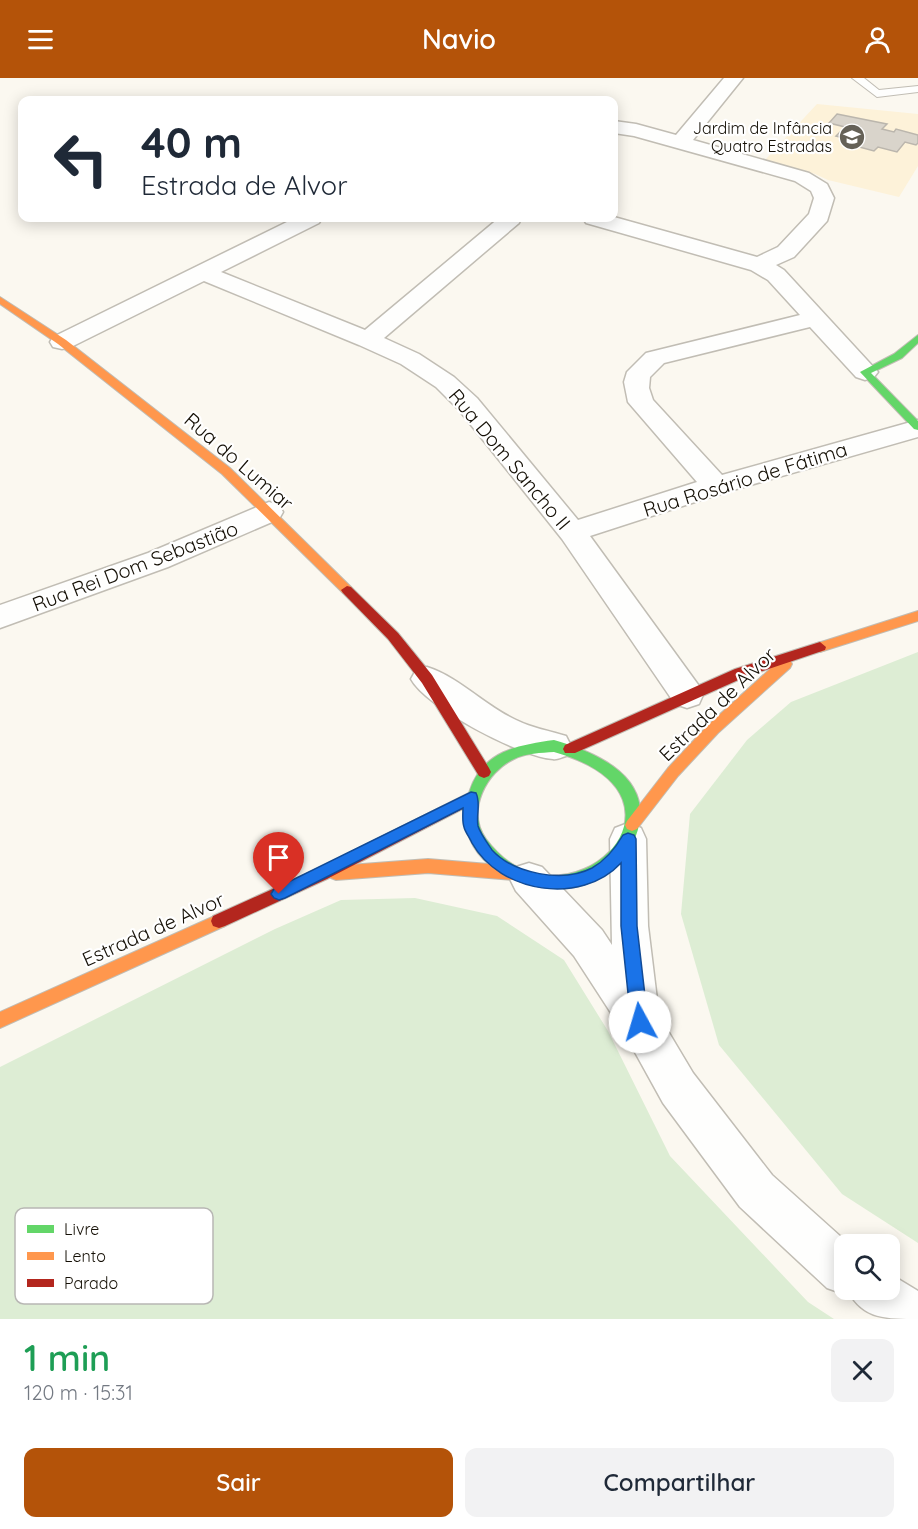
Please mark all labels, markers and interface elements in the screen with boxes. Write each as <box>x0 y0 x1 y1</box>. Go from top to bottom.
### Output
text: Navio <box>422 22 496 56</box>
icon: menu <box>24 23 57 56</box>
icon: person <box>861 23 894 56</box>
text: 40 m <box>141 116 242 169</box>
place label: Jardim de Infância Quatro Estradas <box>693 118 832 156</box>
icon: left <box>42 120 120 198</box>
school or university icon: Jardim de Infância Quatro Estradas <box>837 122 867 152</box>
text: Estrada de Alvor <box>141 168 348 202</box>
street label: Rua Dom Sancho II <box>444 383 576 535</box>
street label: Rua do Lumiar <box>179 407 299 515</box>
street label: Rua Rosário de Fátima <box>640 436 850 522</box>
street label: Rua Rei Dom Sebastião <box>29 515 241 617</box>
street label: Estrada de Alvor <box>653 642 781 766</box>
pin <box>253 832 304 894</box>
icon: arrive <box>262 841 295 874</box>
street label: Estrada de Alvor <box>78 886 228 972</box>
position arrow <box>608 990 672 1054</box>
legend <box>15 1208 213 1304</box>
text: Livre <box>64 1219 99 1239</box>
map controls <box>834 1234 900 1300</box>
button: search <box>834 1234 900 1300</box>
text: Lento <box>64 1246 106 1266</box>
text: Parado <box>64 1273 118 1293</box>
text: 1 min <box>24 1335 110 1380</box>
button: close <box>831 1339 894 1402</box>
text: 120 m · 15:31 <box>24 1380 133 1405</box>
button: Sair <box>24 1448 453 1517</box>
button: Compartilhar <box>465 1448 894 1517</box>

